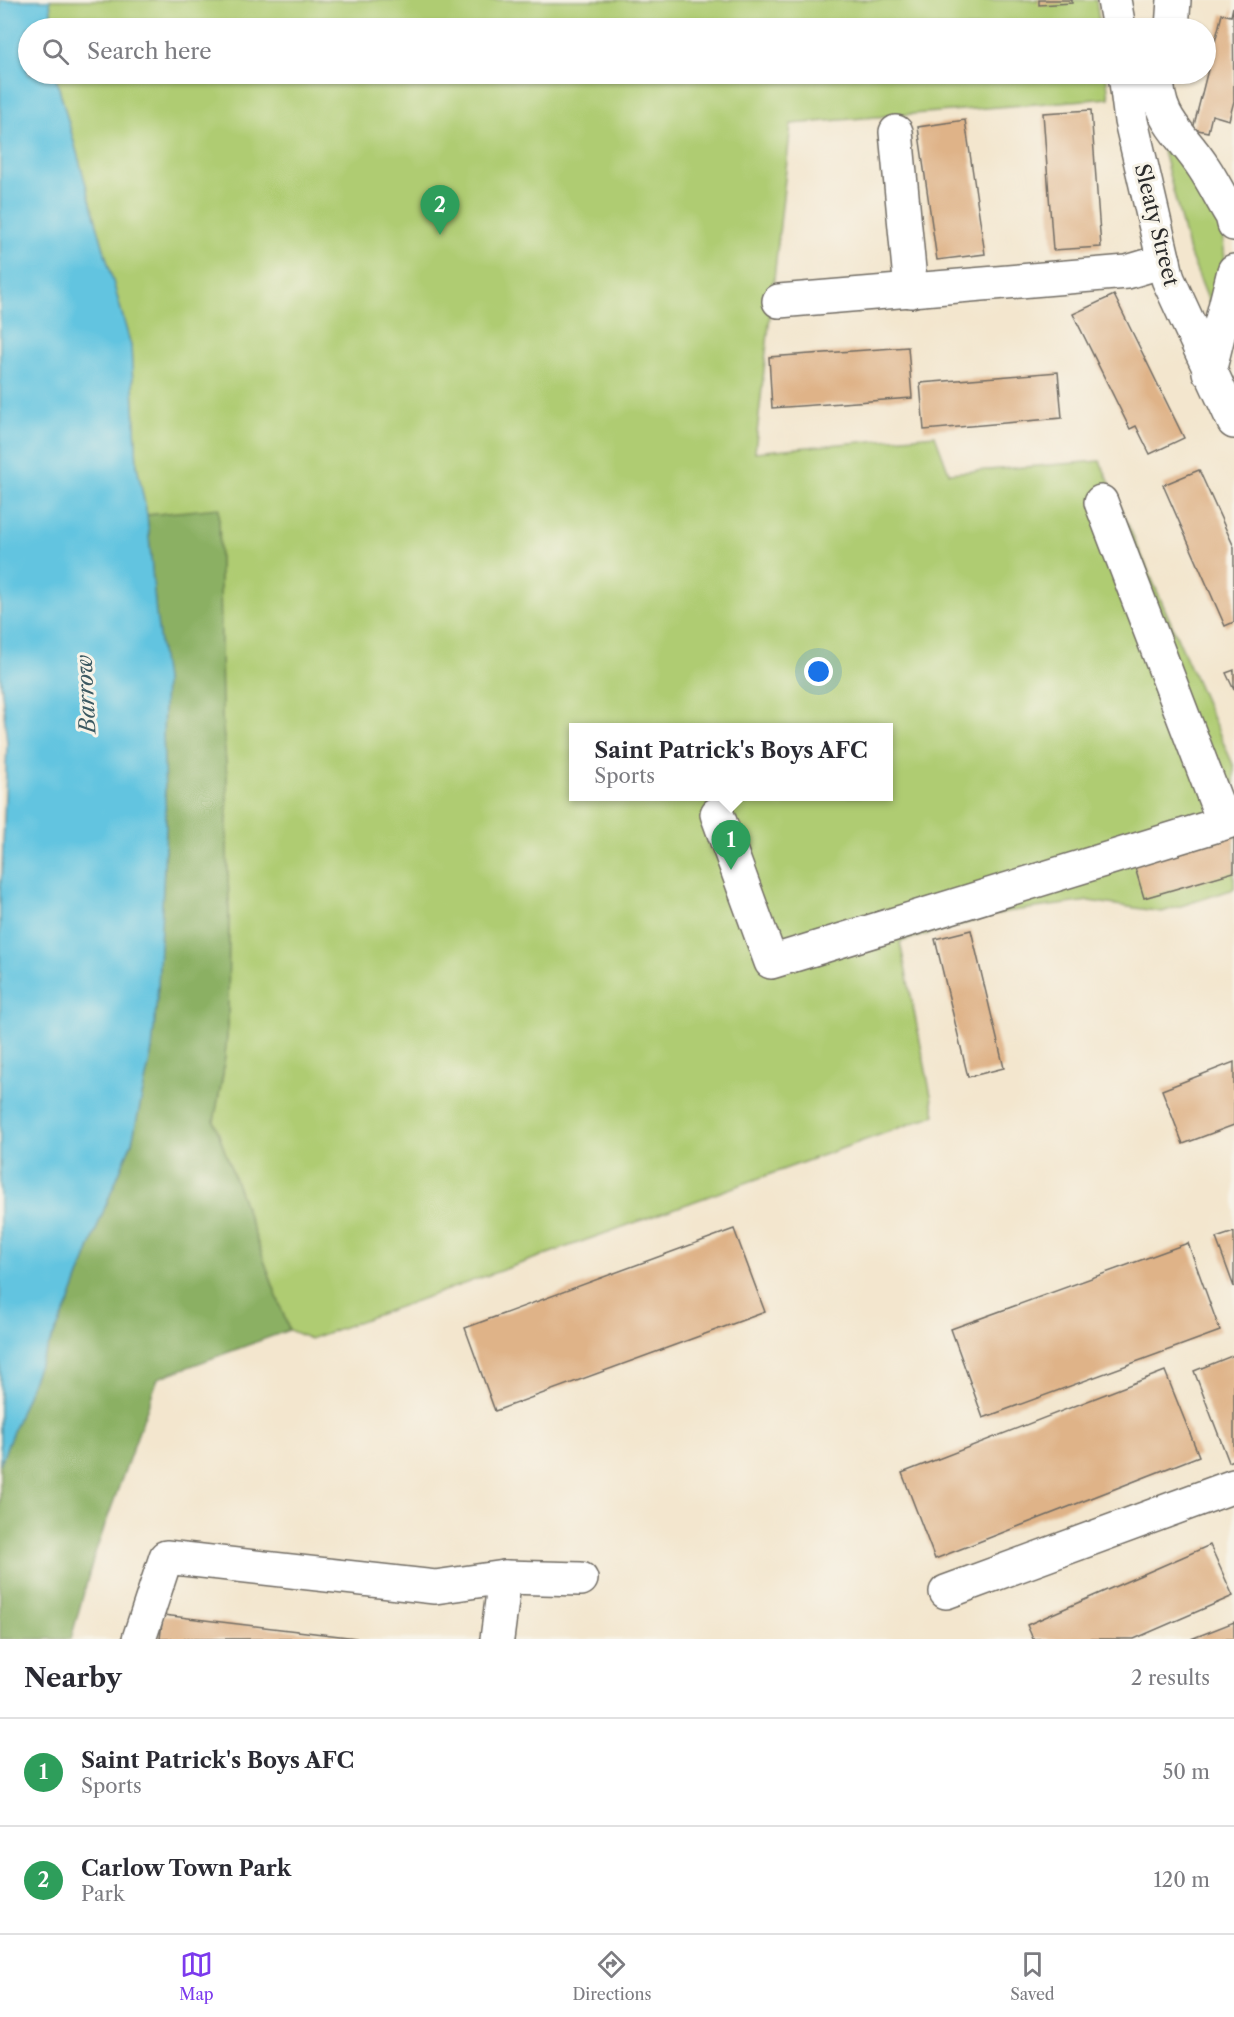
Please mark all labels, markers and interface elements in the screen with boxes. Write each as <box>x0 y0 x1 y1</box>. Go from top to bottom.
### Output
search box <box>18 18 1216 84</box>
icon: search <box>39 35 72 68</box>
text: Search here <box>87 38 212 65</box>
street label: Sleaty Street <box>1130 161 1184 289</box>
pin: 2 <box>420 186 460 235</box>
water label: Barrow <box>70 653 102 736</box>
your location <box>804 657 833 686</box>
popup <box>569 723 893 801</box>
text: Saint Patrick's Boys AFC <box>594 737 868 764</box>
text: Sports <box>594 764 655 788</box>
pin: 1 <box>712 820 750 870</box>
text: Nearby <box>24 1662 122 1694</box>
text: 2 results <box>1131 1666 1210 1690</box>
text: Saint Patrick's Boys AFC <box>81 1747 354 1774</box>
text: 1 <box>39 1760 48 1784</box>
text: 50 m <box>1163 1760 1210 1784</box>
text: Sports <box>81 1774 142 1798</box>
text: Carlow Town Park <box>81 1855 291 1882</box>
text: 2 <box>38 1868 49 1892</box>
text: 120 m <box>1153 1868 1210 1892</box>
text: Park <box>81 1882 124 1906</box>
tab: Map <box>179 1948 214 2004</box>
tab: Directions <box>572 1948 651 2004</box>
tab: Saved <box>1010 1948 1055 2004</box>

